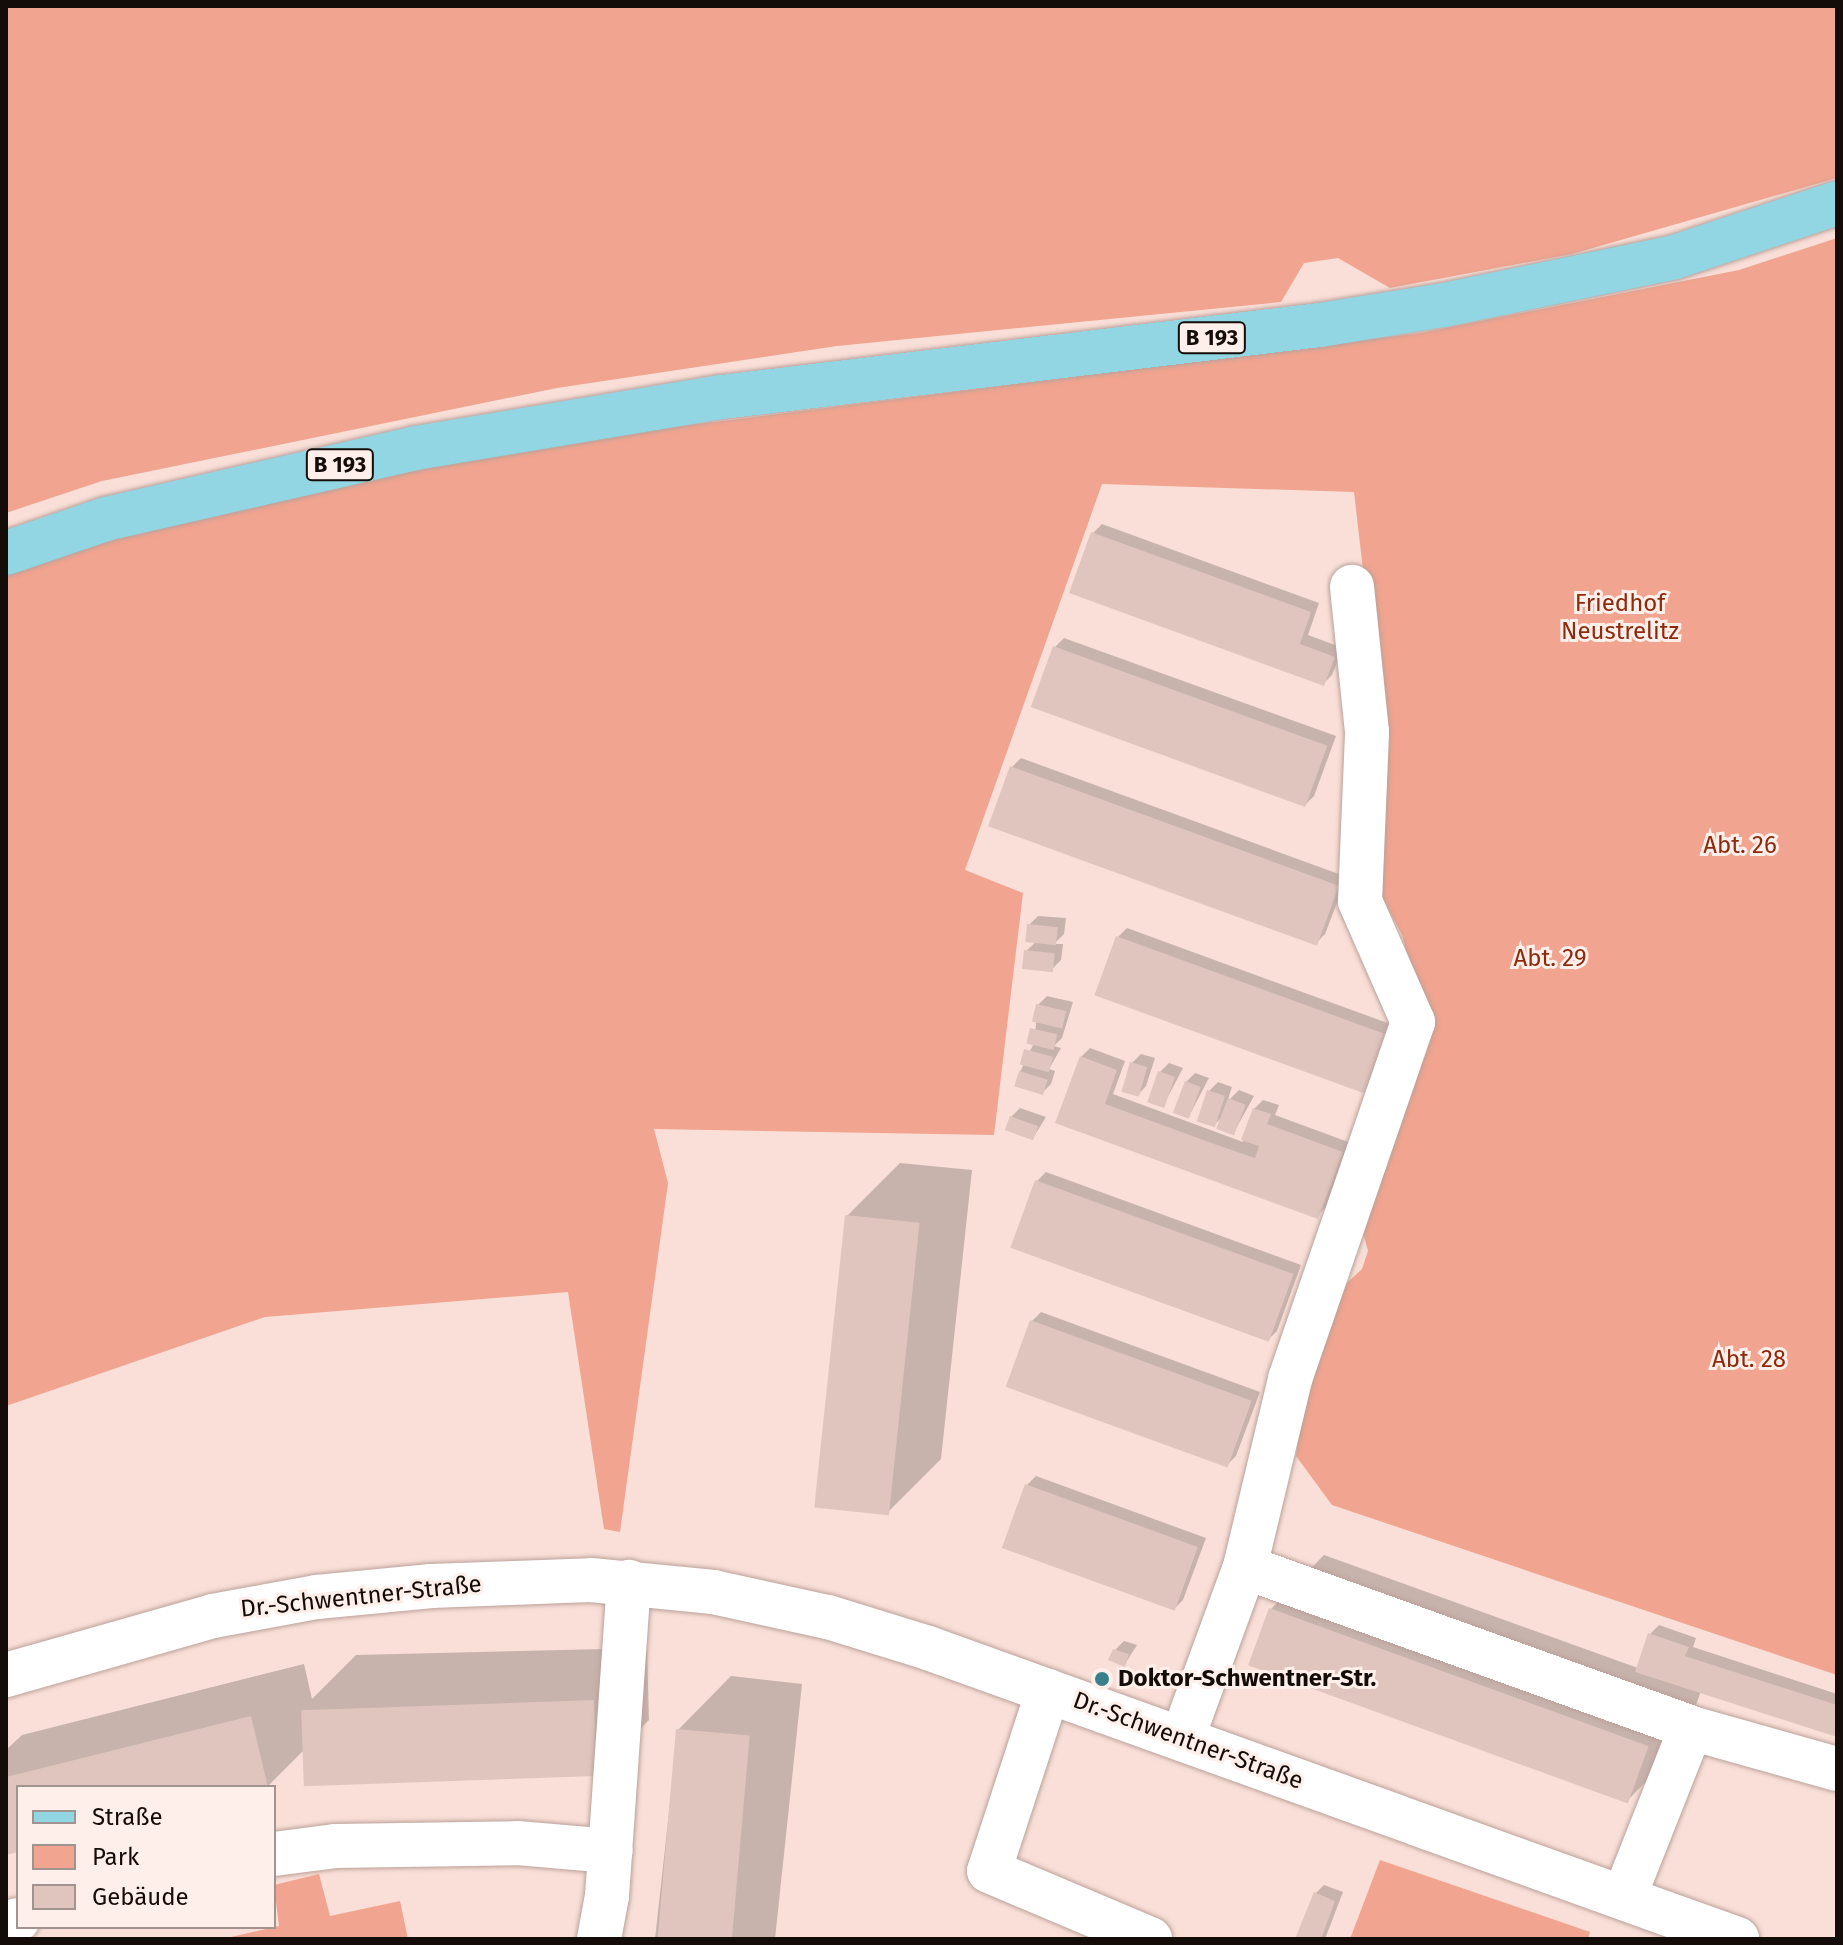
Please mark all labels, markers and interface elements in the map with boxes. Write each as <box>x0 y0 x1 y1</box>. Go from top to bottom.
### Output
road number: B 193 <box>1176 320 1248 356</box>
road number: B 193 <box>304 447 376 483</box>
park label: Friedhof Neustrelitz <box>1561 590 1679 646</box>
park label: Abt. 26 <box>1703 832 1777 860</box>
park label: Abt. 29 <box>1513 945 1587 973</box>
park label: Abt. 28 <box>1712 1346 1786 1374</box>
street label: Dr.-Schwentner-Straße <box>239 1570 483 1624</box>
place label: Doktor-Schwentner-Str. <box>1118 1665 1376 1693</box>
marker: Doktor-Schwentner-Str. <box>1093 1670 1111 1688</box>
street label: Dr.-Schwentner-Straße <box>1069 1686 1307 1796</box>
legend <box>16 1785 276 1929</box>
text: Straße <box>92 1803 163 1831</box>
text: Park <box>92 1843 139 1871</box>
text: Gebäude <box>92 1883 189 1911</box>

